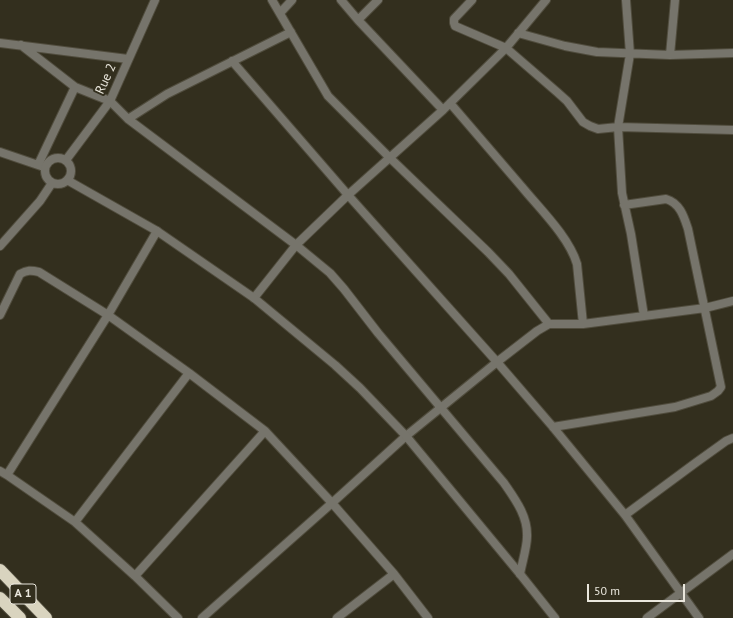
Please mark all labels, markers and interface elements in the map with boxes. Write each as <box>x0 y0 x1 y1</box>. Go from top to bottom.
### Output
street label: Rue 2 <box>92 61 120 97</box>
scale bar <box>589 576 687 602</box>
text: 50 m <box>594 583 620 598</box>
road number: A 1 <box>10 584 36 604</box>

